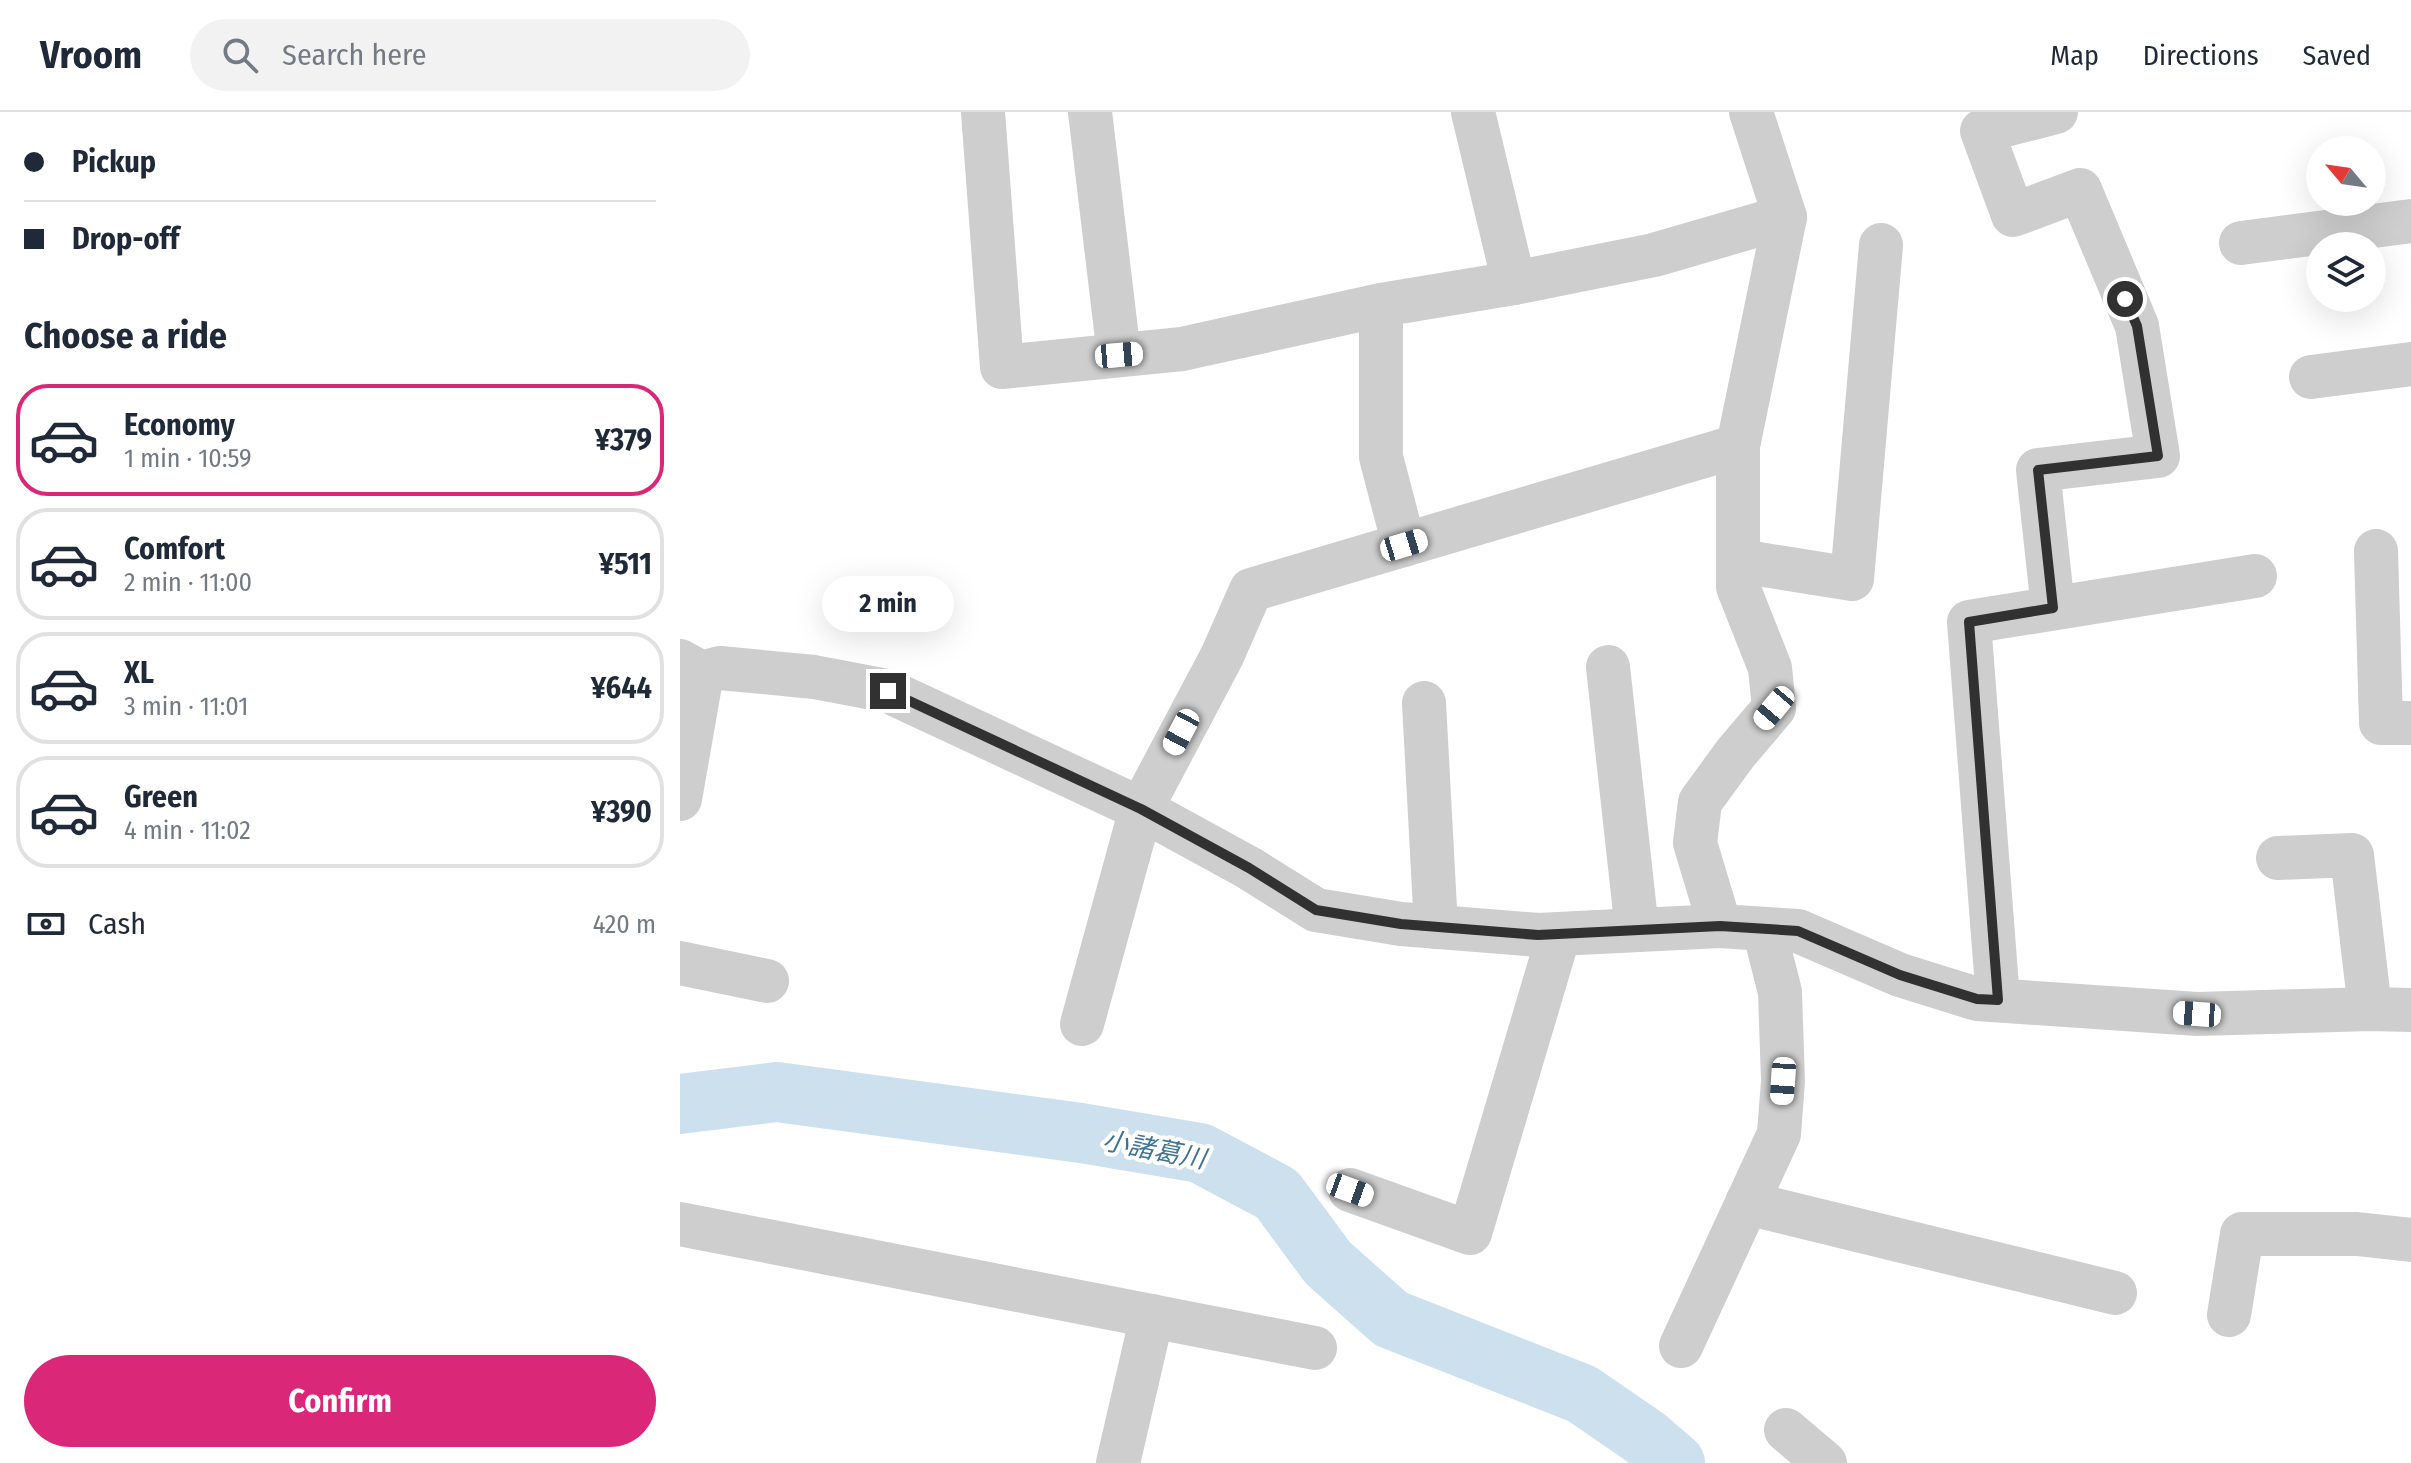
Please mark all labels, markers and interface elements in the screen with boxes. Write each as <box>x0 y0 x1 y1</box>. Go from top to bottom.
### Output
search box <box>190 19 750 91</box>
text: Vroom <box>40 32 142 78</box>
icon: search <box>218 33 262 77</box>
text: Search here <box>282 37 427 73</box>
text: Map <box>2050 39 2099 72</box>
text: Directions <box>2143 39 2259 72</box>
text: Saved <box>2303 39 2371 72</box>
north arrow <box>2306 136 2386 216</box>
map controls <box>2306 136 2386 312</box>
text: Pickup <box>72 144 156 180</box>
text: Drop-off <box>72 221 179 257</box>
button: layers <box>2306 232 2386 312</box>
route start <box>2107 281 2143 317</box>
text: Choose a ride <box>24 314 227 358</box>
car <box>1094 341 1144 369</box>
icon: car <box>28 404 100 476</box>
text: Economy <box>124 407 235 443</box>
text: ¥379 <box>595 422 652 458</box>
text: 1 min · 10:59 <box>124 443 252 474</box>
car <box>1378 527 1430 563</box>
icon: car <box>28 528 100 600</box>
text: Comfort <box>124 531 225 567</box>
text: ¥511 <box>599 546 652 582</box>
text: 2 min · 11:00 <box>124 567 252 598</box>
callout: 2 min <box>822 575 954 631</box>
text: 2 min <box>859 588 917 619</box>
icon: car <box>28 652 100 724</box>
text: XL <box>124 655 154 691</box>
text: ¥644 <box>591 670 652 706</box>
route end <box>870 673 906 709</box>
car <box>1749 682 1799 734</box>
text: 3 min · 11:01 <box>124 691 248 722</box>
car <box>1159 705 1203 759</box>
icon: car <box>28 776 100 848</box>
text: Green <box>124 779 198 815</box>
text: ¥390 <box>591 794 652 830</box>
text: 4 min · 11:02 <box>124 815 251 846</box>
icon: cash <box>24 902 68 946</box>
text: Cash <box>88 906 146 942</box>
text: 420 m <box>593 909 656 940</box>
car <box>2172 1000 2222 1028</box>
car <box>1769 1056 1797 1106</box>
water label: 小諸葛川 <box>1100 1125 1211 1176</box>
car <box>1323 1171 1377 1209</box>
button: Confirm <box>24 1355 656 1447</box>

